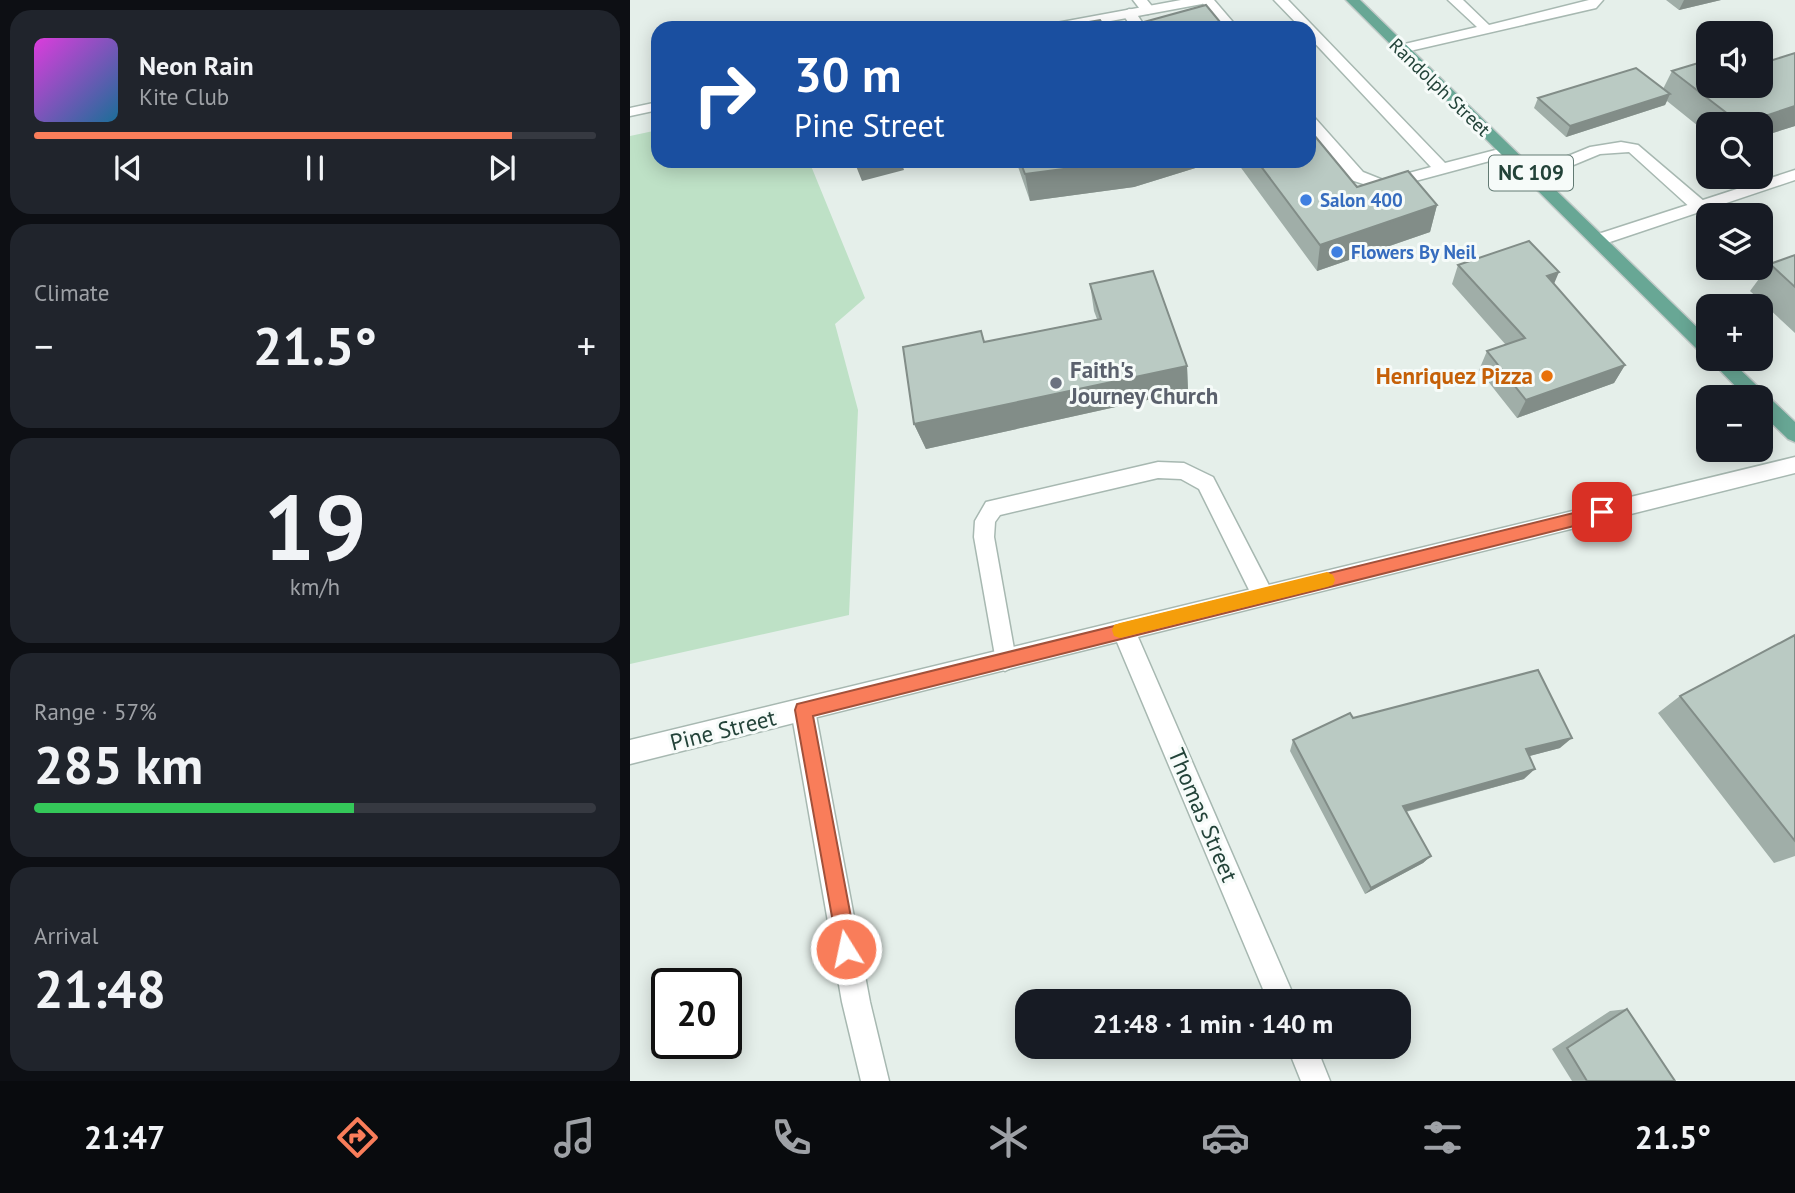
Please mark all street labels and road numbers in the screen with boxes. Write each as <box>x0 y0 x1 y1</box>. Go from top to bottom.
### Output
street label: Randolph Street <box>1384 33 1496 142</box>
road number: NC 109 <box>1489 156 1573 190</box>
street label: Pine Street <box>667 702 779 757</box>
street label: Thomas Street <box>1162 744 1245 886</box>

